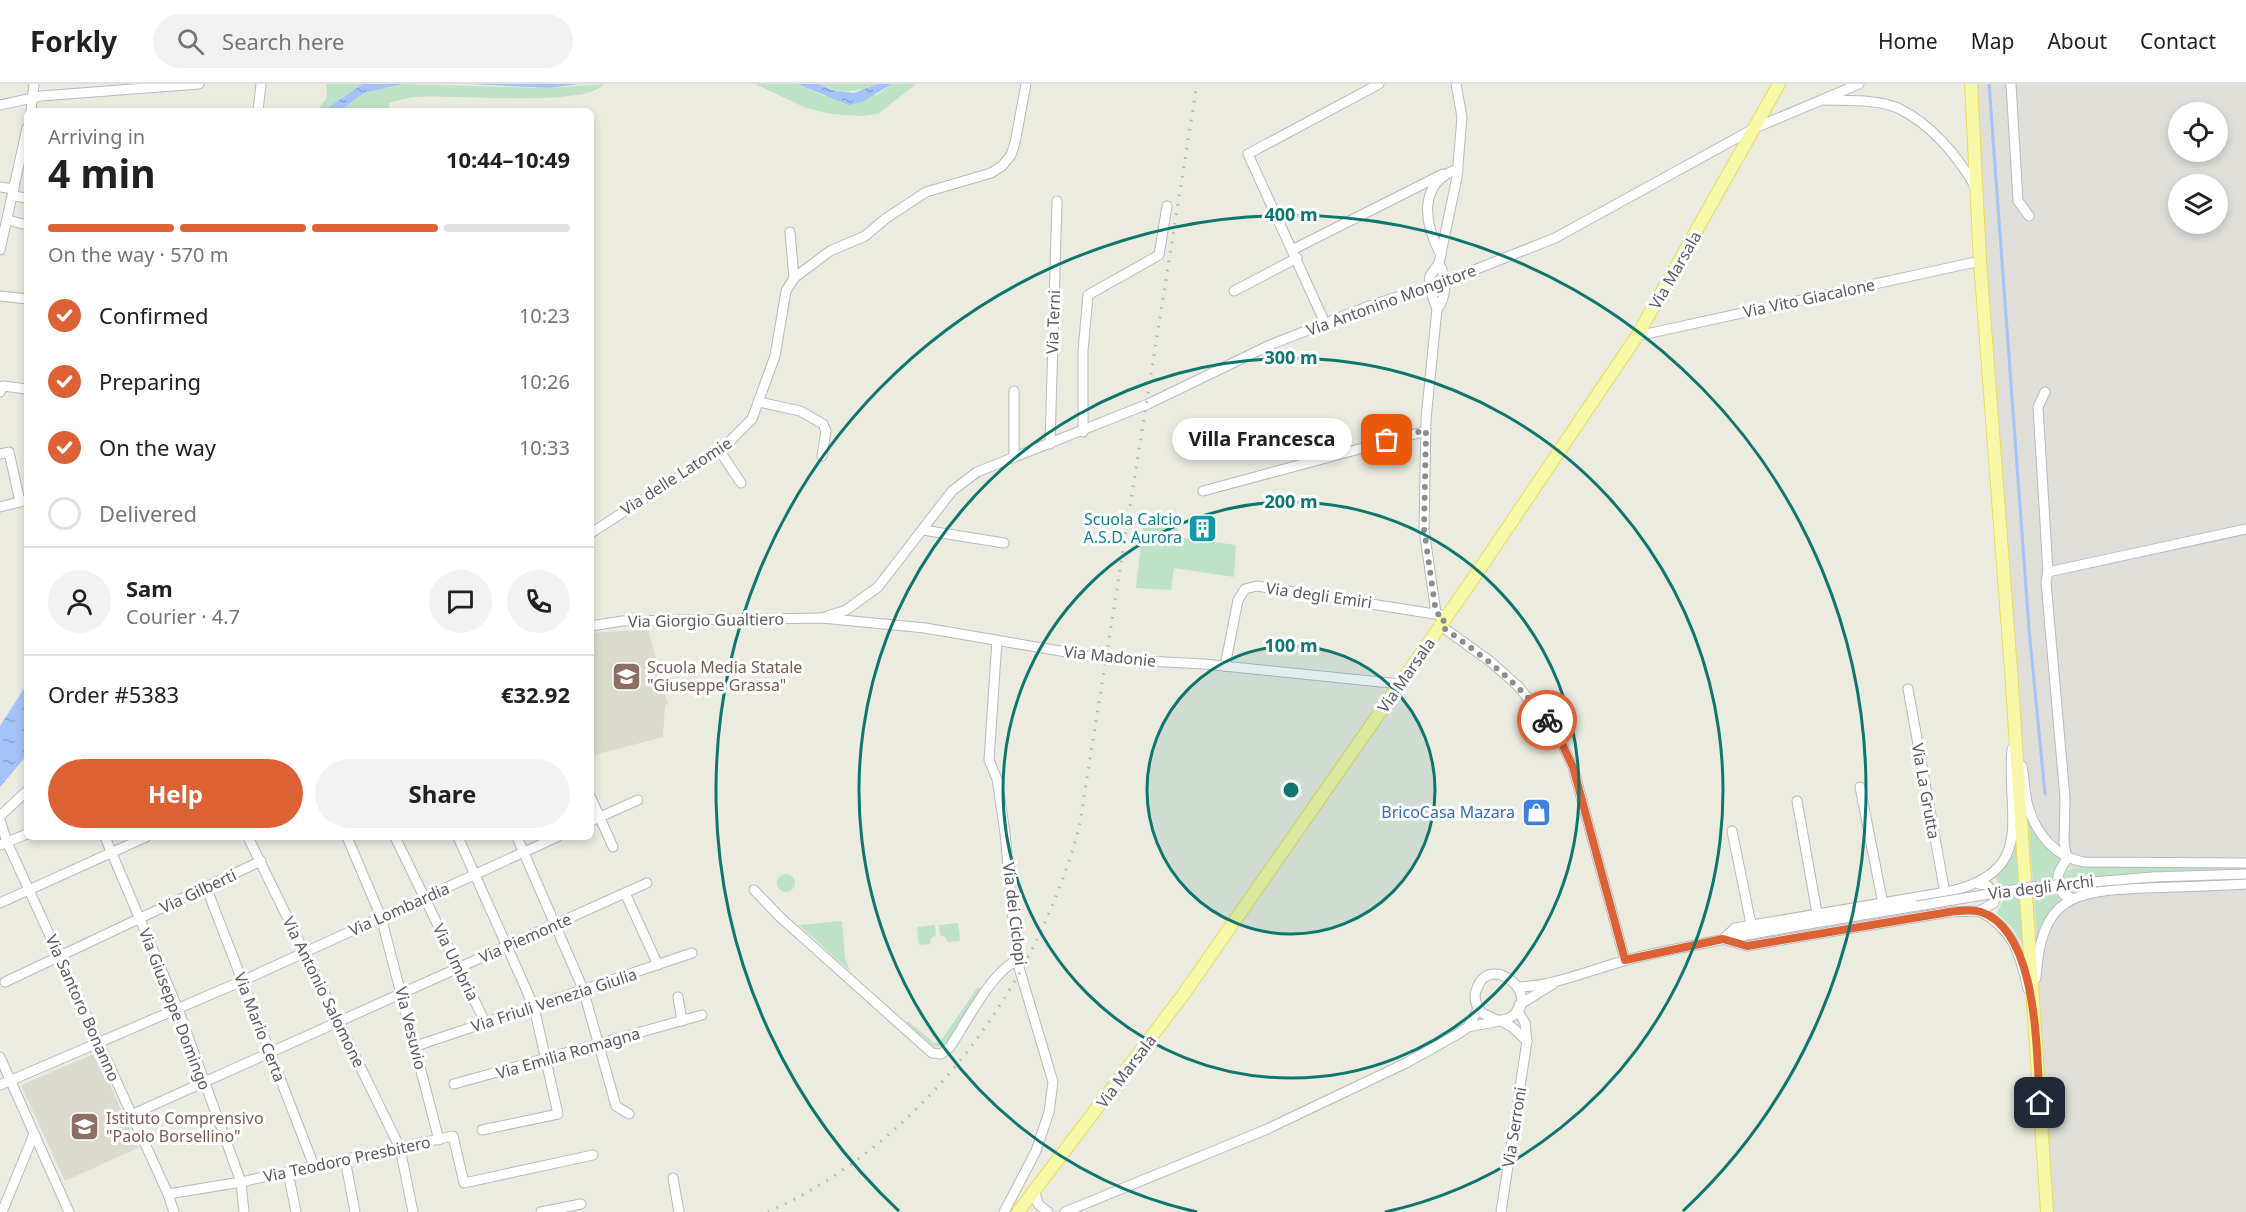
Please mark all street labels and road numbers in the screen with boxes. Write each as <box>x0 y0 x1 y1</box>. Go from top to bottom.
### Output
street label: Via Marsala <box>1644 227 1706 313</box>
street label: Via Antonino Mongitore <box>1303 259 1479 341</box>
street label: Via Vito Giacalone <box>1741 273 1877 323</box>
street label: Via Terni <box>1041 289 1065 355</box>
street label: Via delle Latomie <box>616 432 736 520</box>
street label: Via degli Emiri <box>1265 577 1373 613</box>
street label: Via Giorgio Gualtiero <box>628 608 784 632</box>
street label: Via Marsala <box>1372 633 1440 717</box>
street label: Via Madonie <box>1063 640 1157 672</box>
street label: Via La Grutta <box>1907 741 1945 841</box>
street label: Via dei Ciclopi <box>998 861 1032 967</box>
street label: Via Gilberti <box>156 864 240 918</box>
street label: Via degli Archi <box>1987 870 2095 904</box>
street label: Via Lombardia <box>345 877 453 941</box>
street label: Via Piemonte <box>475 908 575 968</box>
street label: Via Antonio Salomone <box>278 913 370 1071</box>
street label: Via Umbria <box>428 920 484 1004</box>
street label: Via Giuseppe Domingo <box>134 925 216 1093</box>
street label: Via Santoro Bonanno <box>41 931 125 1085</box>
street label: Via Friuli Venezia Giulia <box>468 963 640 1037</box>
street label: Via Mario Certa <box>229 969 291 1085</box>
street label: Via Vesuvio <box>390 984 432 1072</box>
street label: Via Emilia Romagna <box>494 1022 642 1084</box>
street label: Via Marsala <box>1091 1030 1161 1112</box>
street label: Via Serroni <box>1497 1085 1531 1169</box>
street label: Via Teodoro Presbitero <box>261 1131 433 1187</box>

